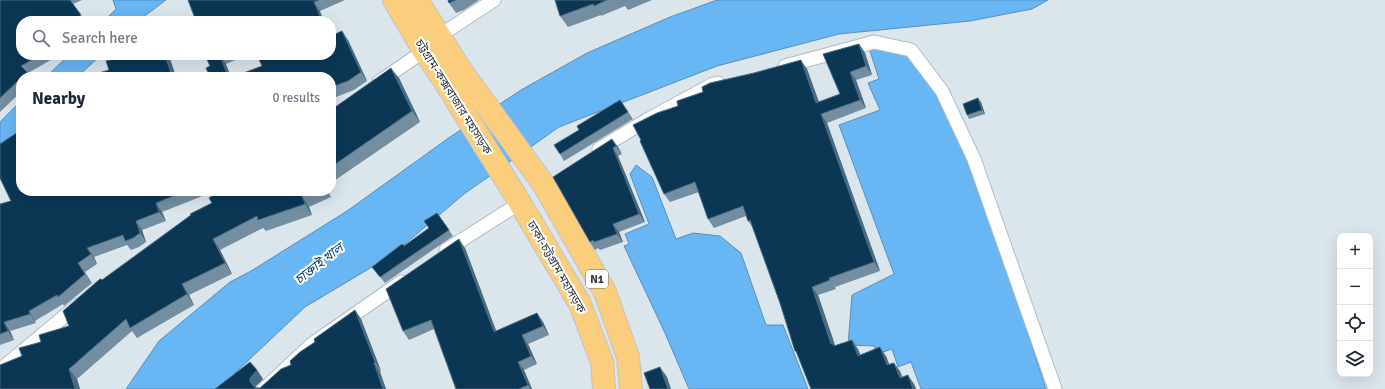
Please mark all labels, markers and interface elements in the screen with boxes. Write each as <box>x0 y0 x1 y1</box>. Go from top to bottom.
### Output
search box <box>16 16 336 60</box>
icon: search <box>30 27 52 49</box>
text: Search here <box>62 29 138 47</box>
street label: চট্টগ্রাম-কক্সবাজার মহাসড়ক <box>411 35 496 158</box>
text: Nearby <box>32 88 85 109</box>
text: 0 results <box>272 90 320 106</box>
street label: ঢাকা-চট্টগ্রাম মহাসড়ক <box>523 217 590 316</box>
map controls <box>1337 233 1373 377</box>
button: + <box>1337 233 1373 269</box>
water label: চাক্তাই খাল <box>292 239 348 288</box>
button: − <box>1337 269 1373 305</box>
road number: N1 <box>586 270 608 288</box>
button: locate <box>1337 305 1373 341</box>
button: layers <box>1337 341 1373 377</box>

